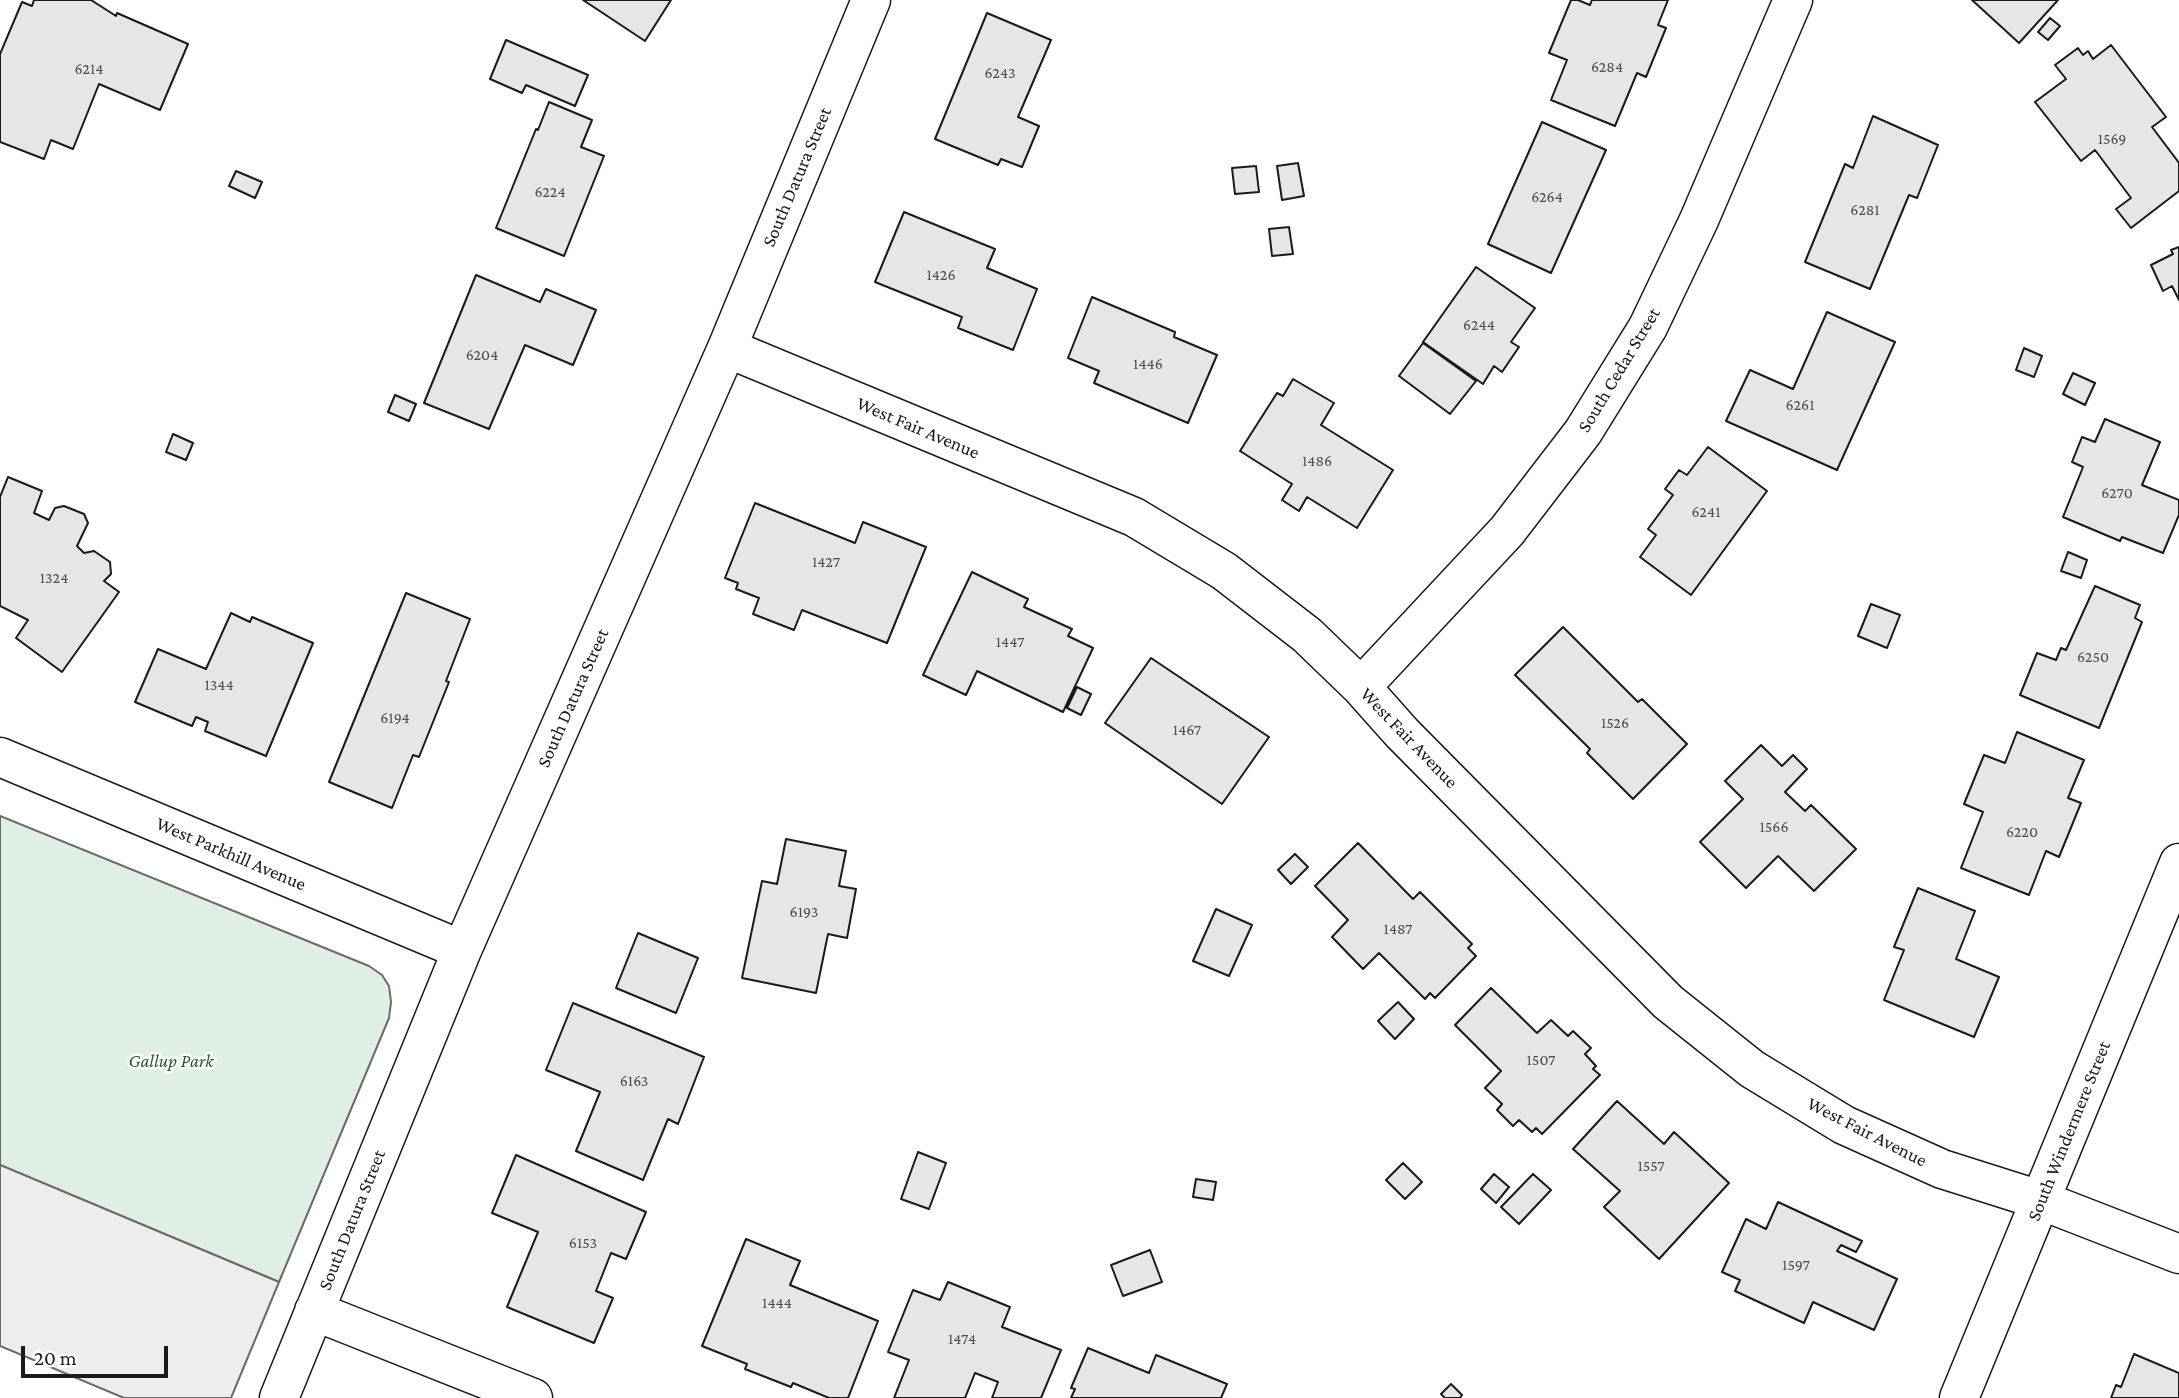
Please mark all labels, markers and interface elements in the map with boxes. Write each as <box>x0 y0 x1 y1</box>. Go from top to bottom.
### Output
house number: 6284 <box>1591 57 1623 77</box>
house number: 6214 <box>75 59 103 79</box>
house number: 6243 <box>984 63 1016 83</box>
street label: South Datura Street <box>757 104 837 250</box>
house number: 1569 <box>2098 129 2126 149</box>
house number: 6224 <box>534 182 566 202</box>
house number: 6264 <box>1531 187 1563 207</box>
house number: 6281 <box>1850 200 1880 220</box>
house number: 1426 <box>926 265 956 285</box>
street label: South Cedar Street <box>1573 303 1665 437</box>
house number: 6244 <box>1463 315 1495 335</box>
house number: 6204 <box>466 345 498 365</box>
house number: 1446 <box>1133 354 1163 374</box>
street label: West Fair Avenue <box>853 392 983 464</box>
house number: 6261 <box>1786 395 1814 415</box>
house number: 1486 <box>1302 451 1332 471</box>
house number: 6270 <box>2101 483 2133 503</box>
house number: 6241 <box>1692 502 1720 522</box>
house number: 1427 <box>812 552 840 572</box>
house number: 1324 <box>40 568 68 588</box>
street label: South Datura Street <box>532 625 614 771</box>
house number: 1447 <box>996 632 1024 652</box>
house number: 6250 <box>2077 647 2109 667</box>
house number: 1344 <box>204 675 234 695</box>
street label: West Fair Avenue <box>1355 683 1463 793</box>
house number: 6194 <box>380 708 410 728</box>
house number: 1526 <box>1601 713 1629 733</box>
house number: 1467 <box>1173 720 1201 740</box>
street label: West Parkhill Avenue <box>153 812 309 896</box>
house number: 1566 <box>1759 817 1789 837</box>
house number: 6220 <box>2006 822 2038 842</box>
house number: 6193 <box>790 902 818 922</box>
house number: 1487 <box>1384 919 1412 939</box>
street label: South Windermere Street <box>2022 1038 2116 1224</box>
park label: Gallup Park <box>128 1050 214 1072</box>
house number: 1507 <box>1527 1050 1555 1070</box>
house number: 6163 <box>620 1071 648 1091</box>
street label: West Fair Avenue <box>1803 1092 1931 1172</box>
street label: South Datura Street <box>313 1146 391 1294</box>
house number: 1557 <box>1637 1156 1665 1176</box>
house number: 6153 <box>569 1233 597 1253</box>
house number: 1597 <box>1782 1255 1810 1275</box>
house number: 1444 <box>762 1293 792 1313</box>
house number: 1474 <box>948 1329 976 1349</box>
scale bar <box>24 1332 172 1376</box>
text: 20 m <box>34 1346 77 1370</box>

